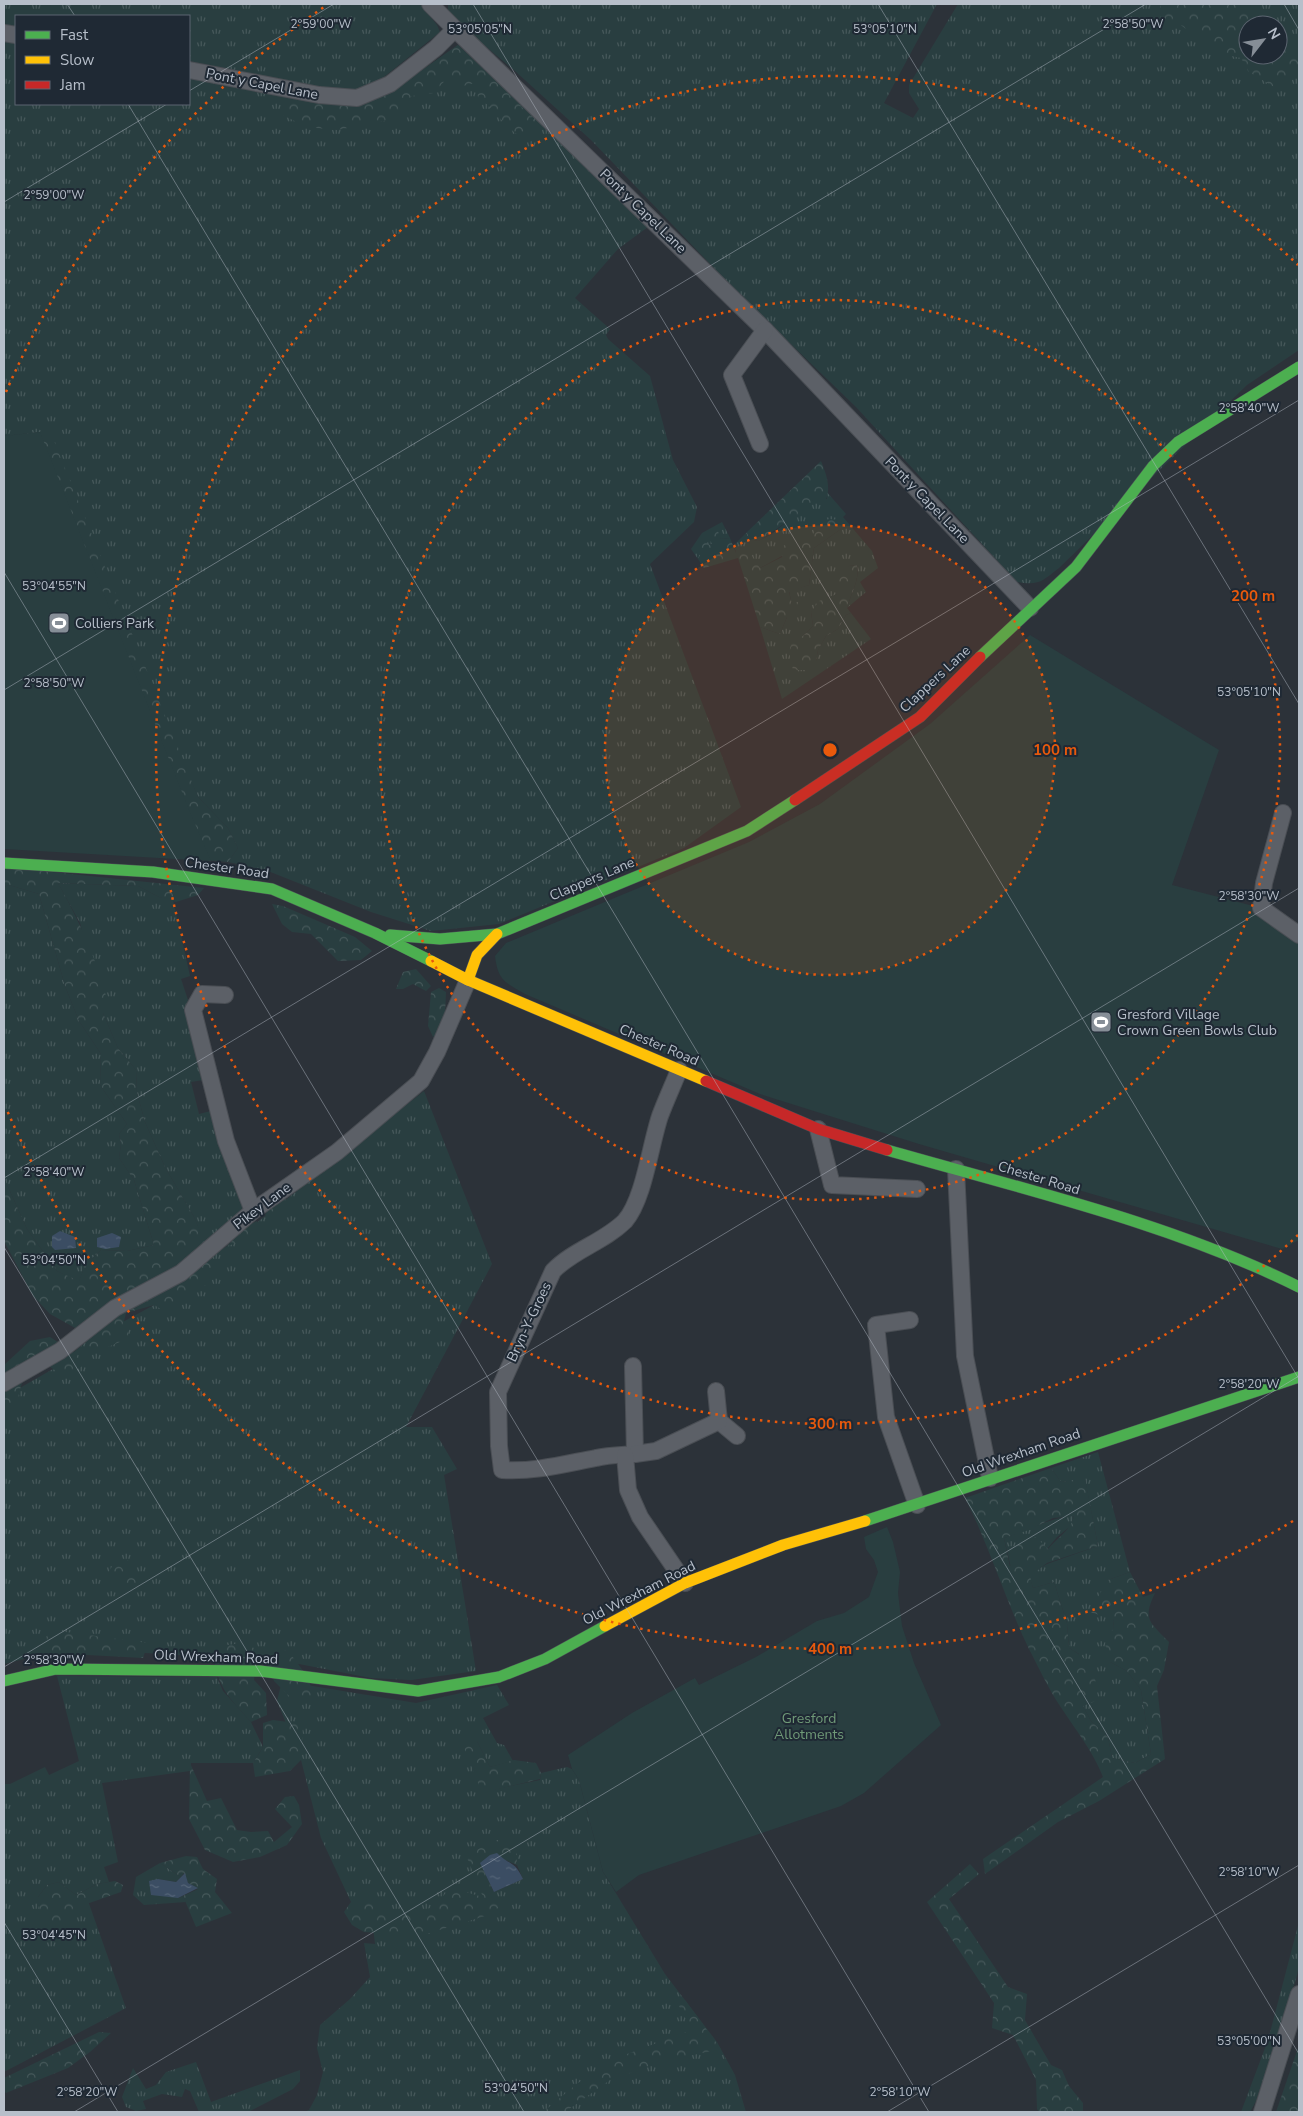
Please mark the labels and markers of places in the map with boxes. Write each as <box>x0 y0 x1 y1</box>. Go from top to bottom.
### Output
sports icon: Colliers Park <box>47 611 71 635</box>
place label: Colliers Park <box>75 614 155 633</box>
centre of rings <box>821 741 839 759</box>
place label: Gresford Village Crown Green Bowls Club <box>1117 1005 1277 1040</box>
sports icon: Gresford Village Crown Green Bowls Club <box>1089 1010 1113 1034</box>

